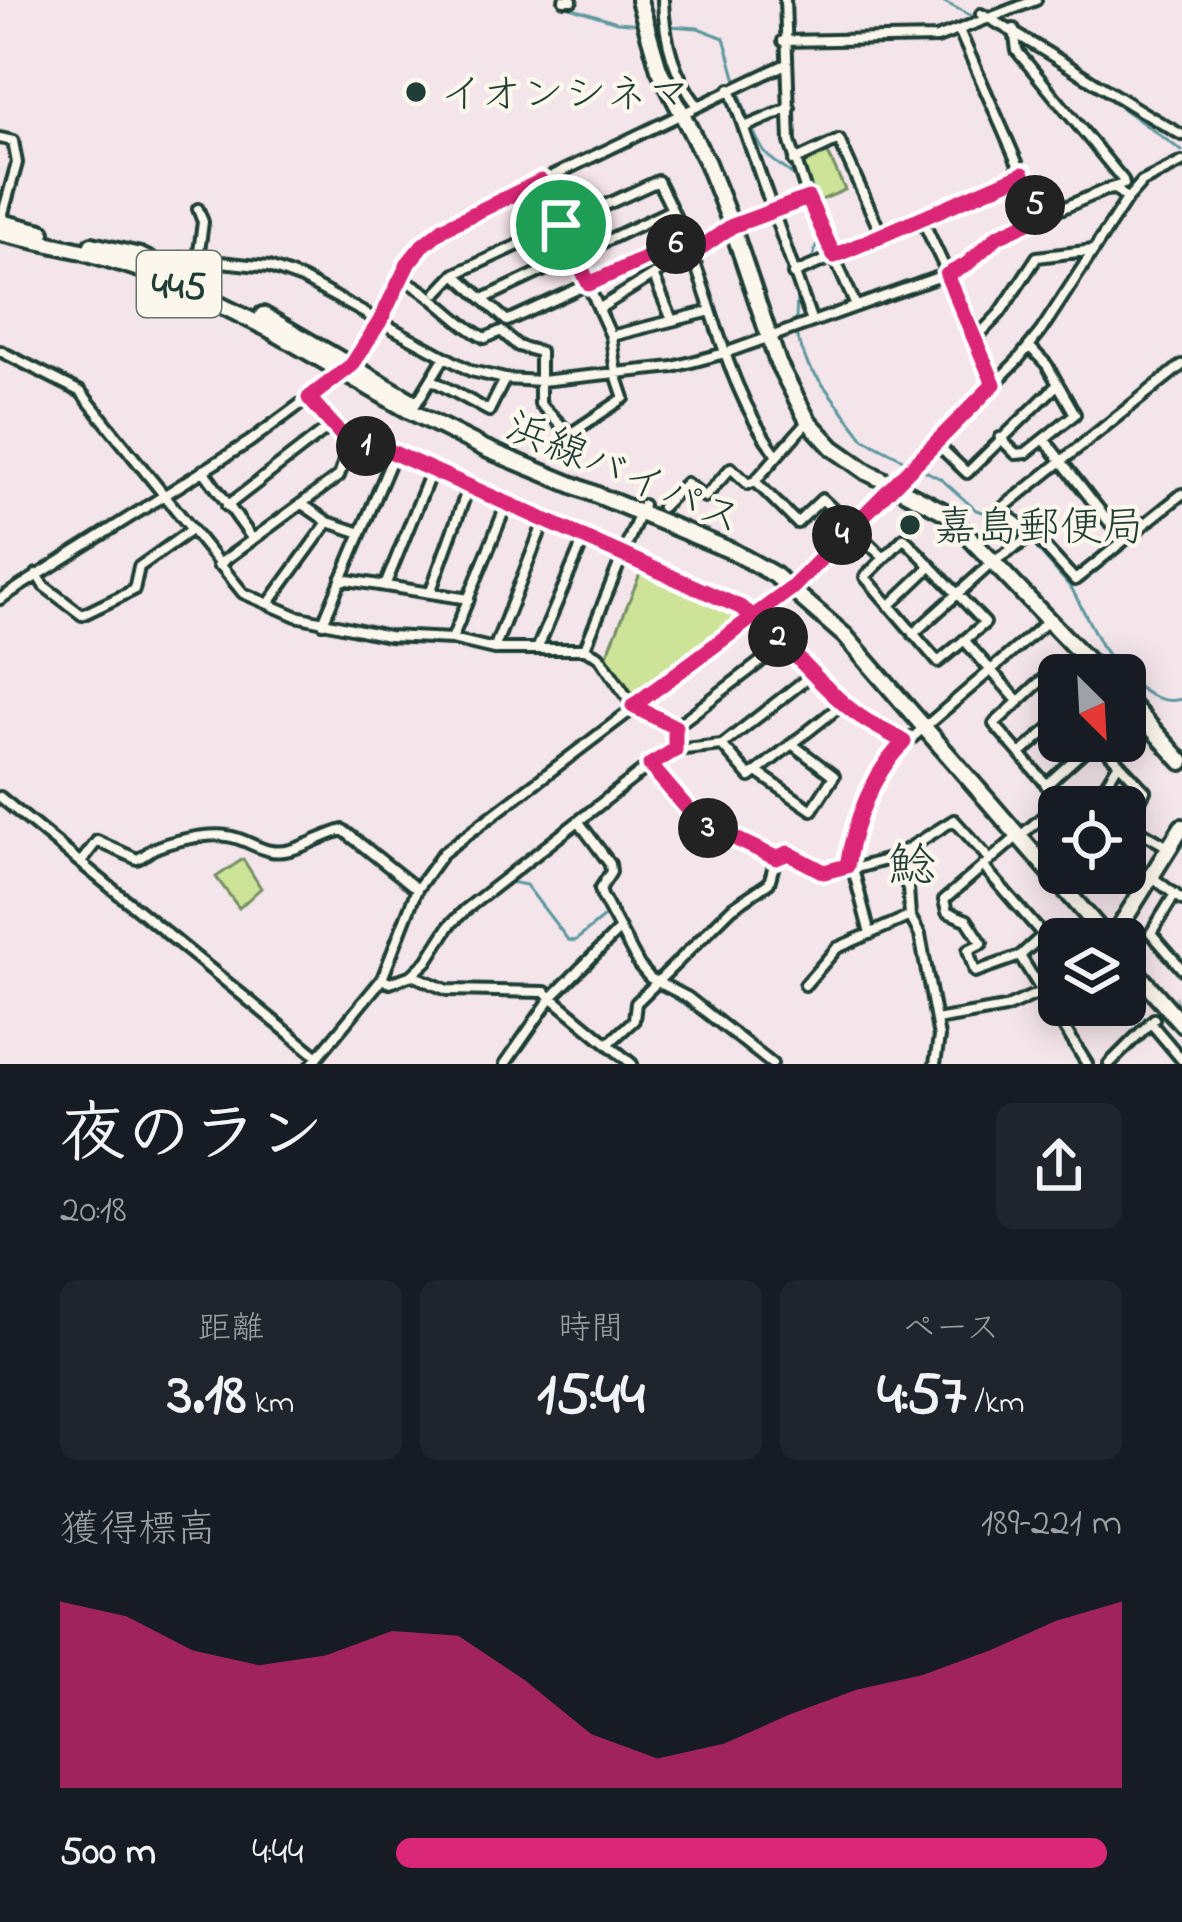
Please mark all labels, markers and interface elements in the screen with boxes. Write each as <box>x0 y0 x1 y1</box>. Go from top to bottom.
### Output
place label: イオンシネマ <box>440 66 690 127</box>
marker: イオンシネマ <box>403 79 429 105</box>
pin <box>510 174 612 276</box>
pin: 5 <box>1005 175 1065 235</box>
text: 5 <box>1026 181 1044 229</box>
icon: arrive <box>528 192 594 258</box>
pin: 6 <box>646 214 706 274</box>
text: 6 <box>669 220 683 268</box>
road number: 445 <box>137 251 221 317</box>
street label: 浜線バイパス <box>496 398 751 552</box>
pin: 1 <box>336 416 396 476</box>
text: 1 <box>361 422 371 470</box>
place label: 嘉島郵便局 <box>934 499 1144 560</box>
pin: 4 <box>812 505 872 565</box>
text: 4 <box>835 511 849 559</box>
marker: 嘉島郵便局 <box>897 512 923 538</box>
pin: 2 <box>748 607 808 667</box>
text: 2 <box>770 613 786 661</box>
north arrow <box>1038 654 1146 762</box>
map controls <box>1038 654 1146 1026</box>
button: locate <box>1038 786 1146 894</box>
pin: 3 <box>678 798 738 858</box>
text: 3 <box>701 804 715 852</box>
district label: 鯰 <box>888 833 936 903</box>
button: layers <box>1038 918 1146 1026</box>
text: 夜のラン <box>60 1090 324 1186</box>
button: share <box>996 1103 1122 1229</box>
text: 20:18 <box>60 1183 127 1240</box>
text: 距離 <box>198 1306 264 1354</box>
text: 時間 <box>558 1306 624 1354</box>
text: ペース <box>902 1306 1000 1354</box>
text: 3.18 <box>168 1354 246 1441</box>
text: 15:44 <box>537 1354 645 1441</box>
text: 4:57 <box>877 1354 966 1441</box>
text: km <box>246 1380 294 1428</box>
text: /km <box>966 1380 1025 1428</box>
text: 189–221 m <box>981 1496 1122 1553</box>
text: 獲得標高 <box>60 1503 216 1560</box>
text: 500 m <box>60 1825 156 1882</box>
text: 4:44 <box>252 1825 304 1882</box>

